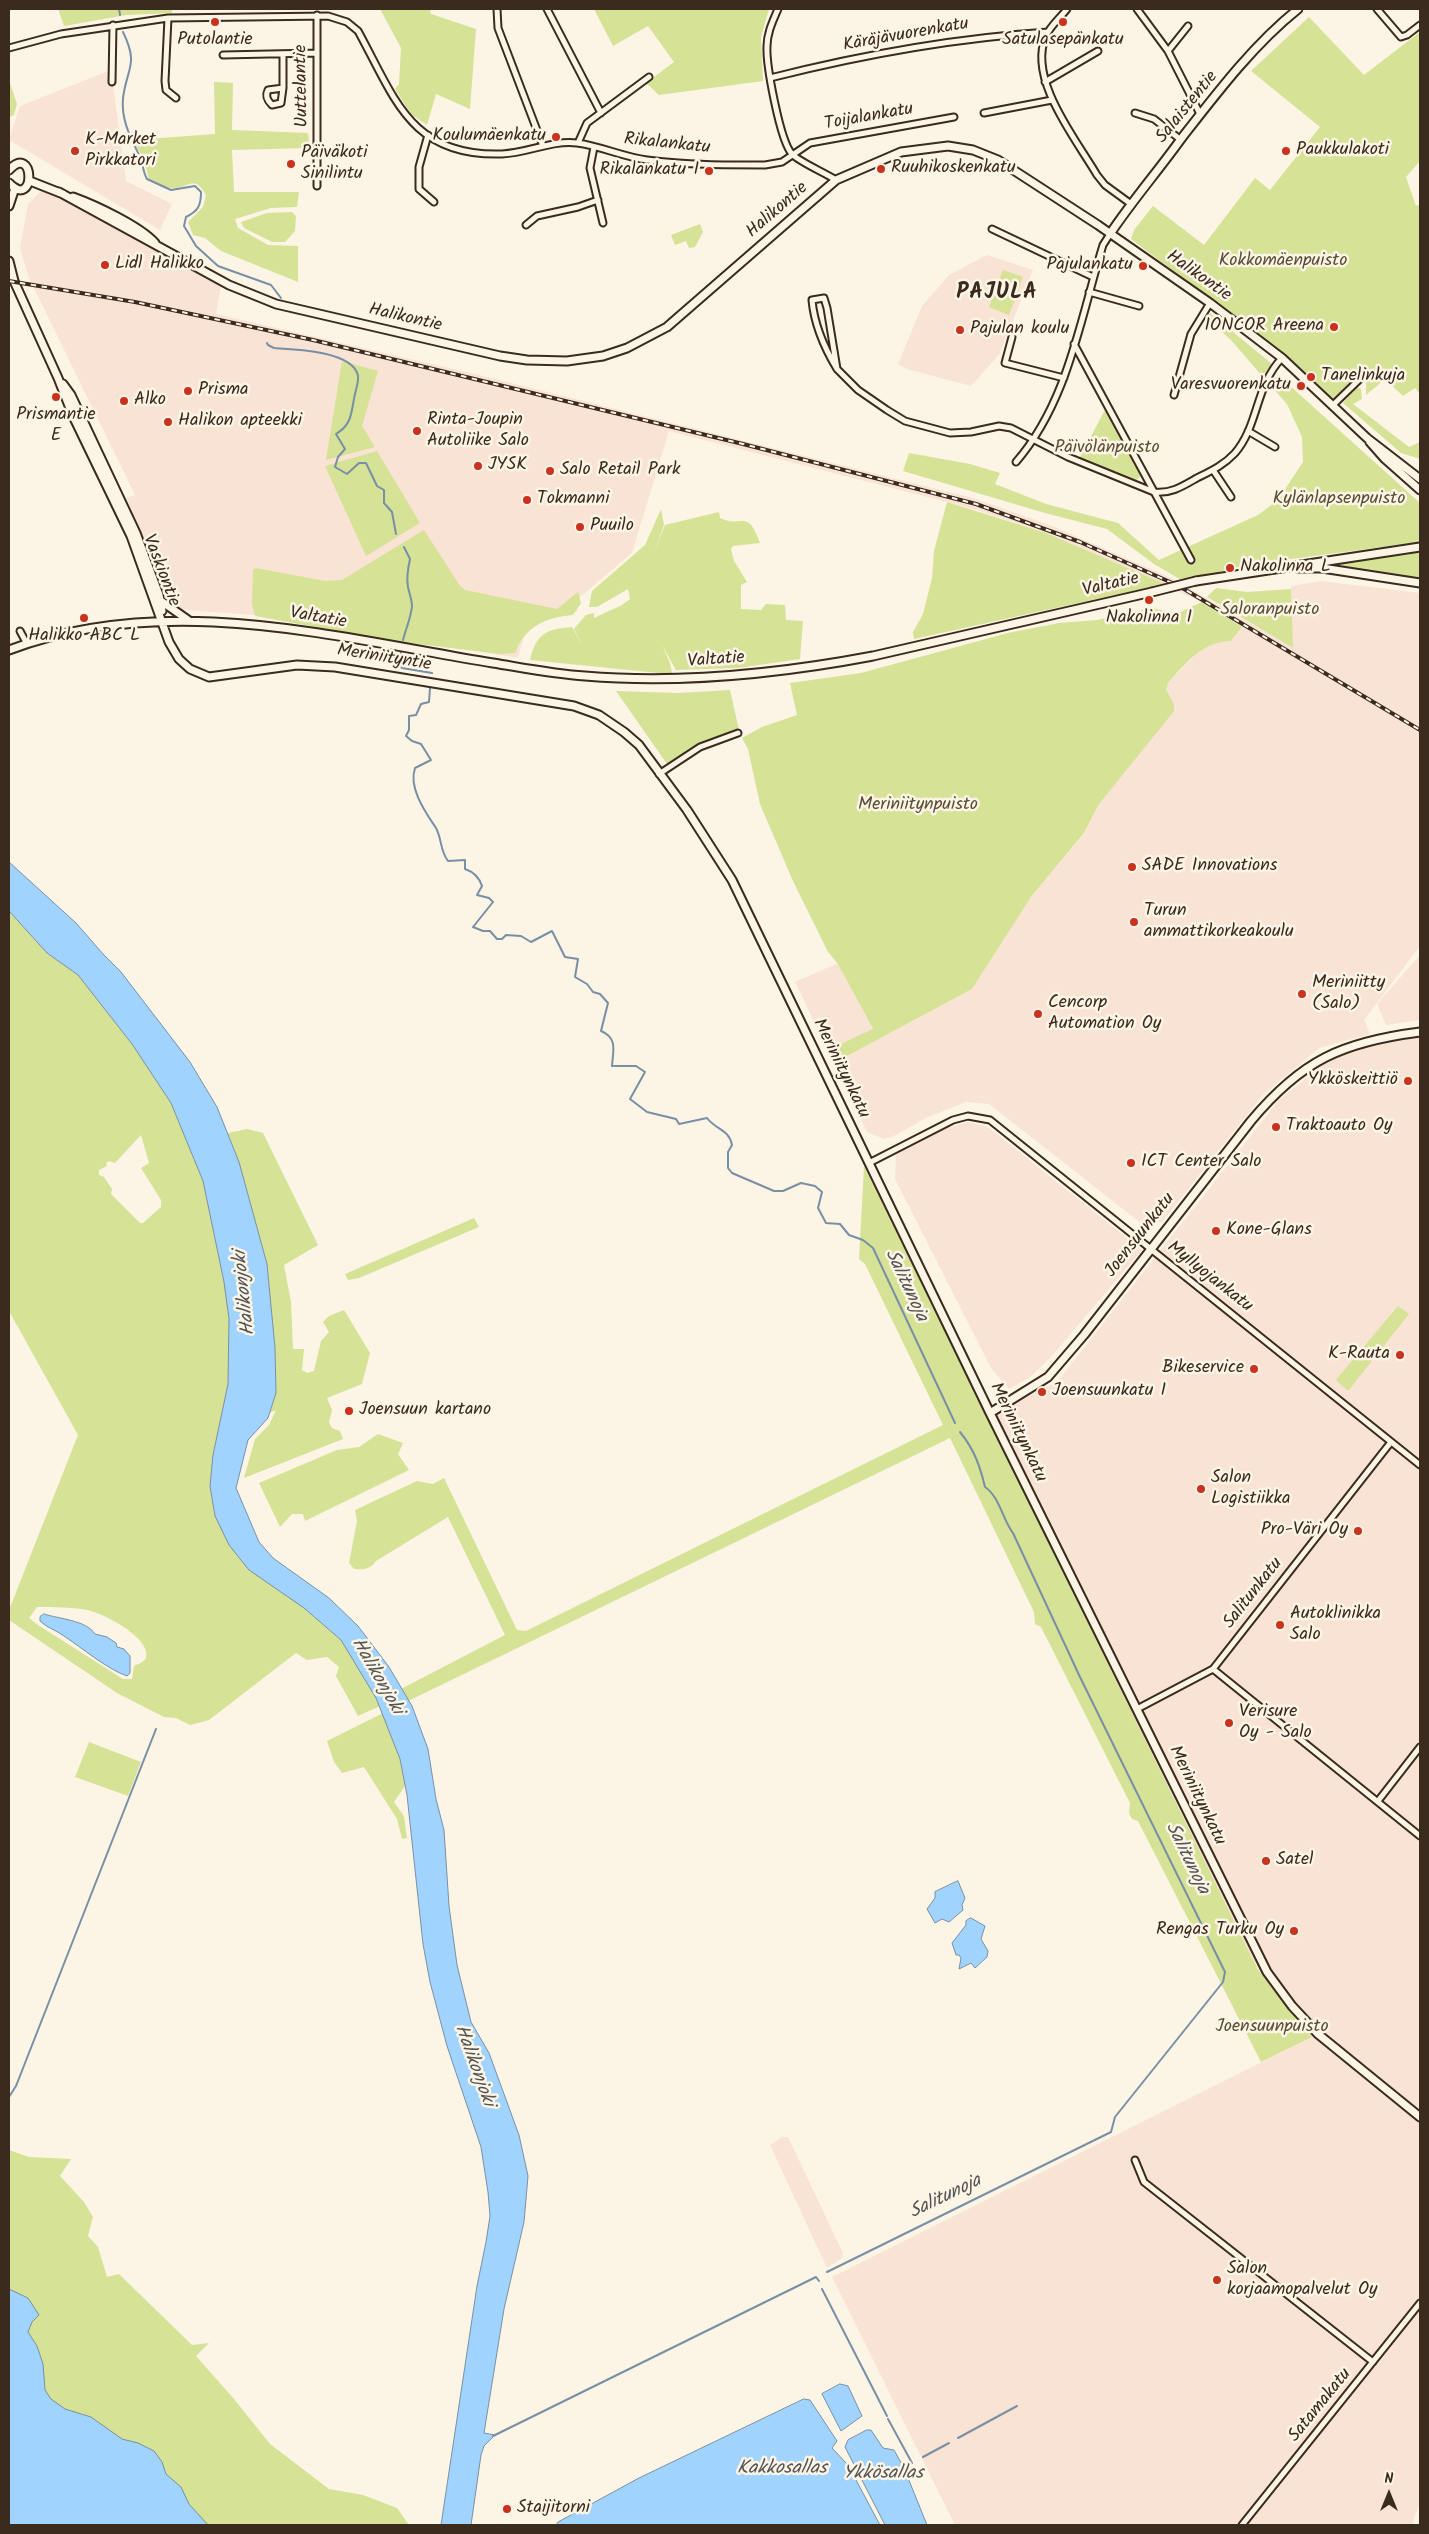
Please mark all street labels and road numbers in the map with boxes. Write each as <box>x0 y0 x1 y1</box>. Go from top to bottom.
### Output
street label: Käräjävuorenkatu <box>841 14 971 58</box>
street label: Uuttelantie <box>291 44 315 128</box>
street label: Salaistentie <box>1152 67 1224 149</box>
street label: Toijalankatu <box>823 100 915 136</box>
street label: Rikalankatu <box>623 130 711 160</box>
street label: Halikontie <box>743 178 813 244</box>
street label: Halikontie <box>1161 247 1235 307</box>
street label: Halikontie <box>366 300 444 338</box>
street label: Vaskiontie <box>136 532 184 610</box>
street label: Valtatie <box>1081 569 1141 603</box>
street label: Valtatie <box>288 603 348 635</box>
street label: Meriniityntie <box>335 641 433 677</box>
street label: Valtatie <box>687 648 745 674</box>
street label: Meriniitynkatu <box>807 1016 873 1122</box>
street label: Joensuunkatu <box>1101 1189 1181 1283</box>
street label: Myllyojankatu <box>1162 1238 1256 1318</box>
street label: Meriniitynkatu <box>984 1380 1050 1486</box>
street label: Salitunkatu <box>1220 1554 1288 1634</box>
street label: Meriniitynkatu <box>1163 1743 1229 1849</box>
street label: Satamakatu <box>1285 2365 1357 2447</box>

